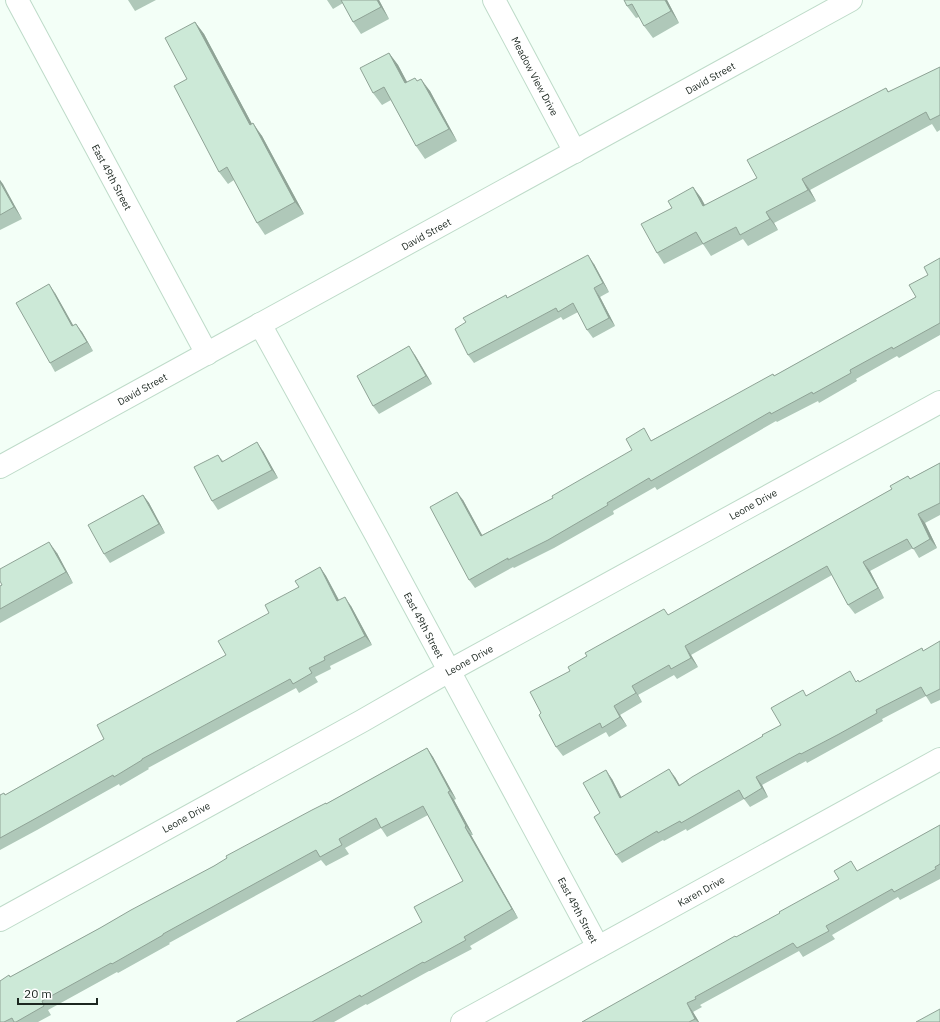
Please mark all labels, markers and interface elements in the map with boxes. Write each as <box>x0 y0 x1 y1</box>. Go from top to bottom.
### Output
street label: Meadow View Drive <box>508 34 561 118</box>
street label: David Street <box>683 59 738 97</box>
street label: East 49th Street <box>89 142 135 213</box>
street label: David Street <box>399 215 454 253</box>
street label: David Street <box>115 370 170 408</box>
street label: Leone Drive <box>727 486 780 523</box>
street label: East 49th Street <box>401 590 447 661</box>
street label: Leone Drive <box>443 642 496 679</box>
street label: Leone Drive <box>160 799 213 836</box>
street label: Karen Drive <box>675 873 728 910</box>
street label: East 49th Street <box>555 875 601 946</box>
scale bar <box>18 980 97 1006</box>
text: 20 m <box>24 986 52 1001</box>

